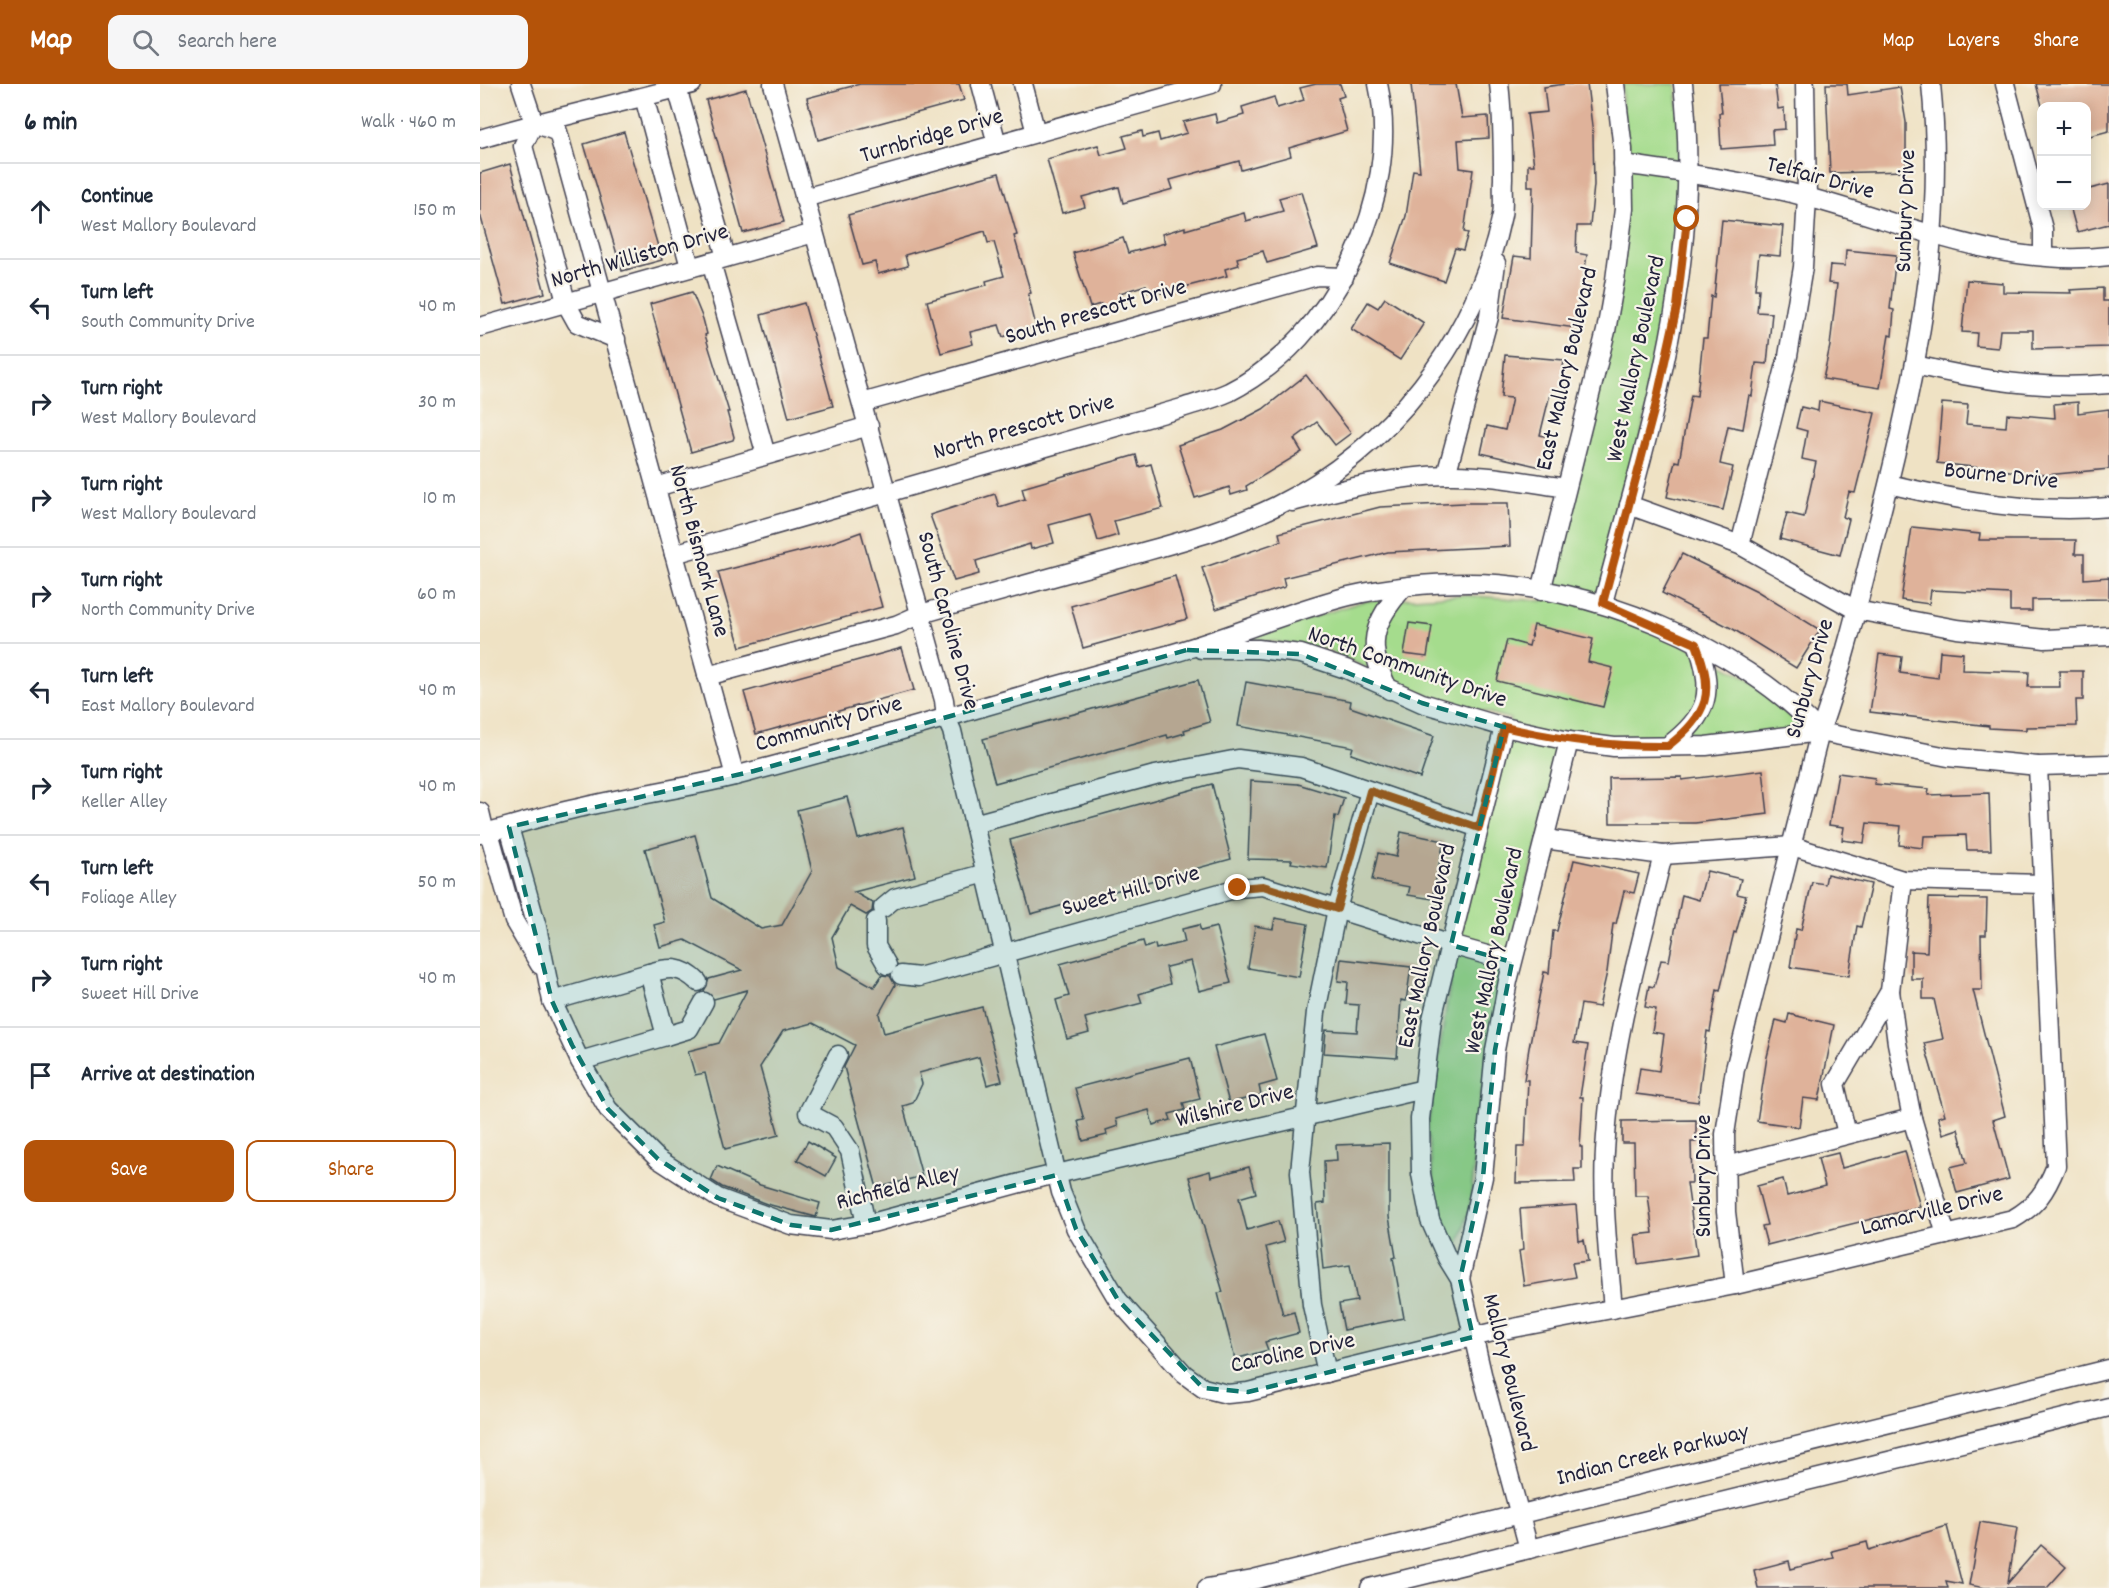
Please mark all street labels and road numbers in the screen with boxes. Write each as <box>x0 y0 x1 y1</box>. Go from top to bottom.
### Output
street label: Turnbridge Drive <box>856 100 1008 174</box>
street label: Telfair Drive <box>1762 148 1878 210</box>
street label: Sunbury Drive <box>1888 149 1926 273</box>
street label: North Williston Drive <box>547 215 733 299</box>
street label: West Mallory Boulevard <box>1598 253 1676 465</box>
street label: East Mallory Boulevard <box>1528 264 1608 474</box>
street label: South Prescott Drive <box>1001 271 1191 355</box>
street label: North Prescott Drive <box>929 386 1119 470</box>
street label: Bourne Drive <box>1942 454 2060 500</box>
street label: North Bismark Lane <box>659 461 737 641</box>
street label: South Caroline Drive <box>907 528 987 714</box>
street label: Sunbury Drive <box>1778 615 1844 743</box>
street label: North Community Drive <box>1303 618 1511 718</box>
street label: Community Drive <box>751 688 907 762</box>
street label: East Mallory Boulevard <box>1390 841 1466 1051</box>
street label: West Mallory Boulevard <box>1456 845 1534 1057</box>
street label: Sweet Hill Drive <box>1058 857 1204 927</box>
street label: Wilshire Drive <box>1172 1076 1298 1138</box>
street label: Sunbury Drive <box>1688 1114 1722 1238</box>
street label: Richfield Alley <box>833 1157 964 1221</box>
street label: Lamarville Drive <box>1857 1178 2007 1246</box>
street label: Mallory Boulevard <box>1472 1290 1544 1456</box>
street label: Caroline Drive <box>1228 1324 1358 1384</box>
street label: Indian Creek Parkway <box>1554 1415 1754 1496</box>

